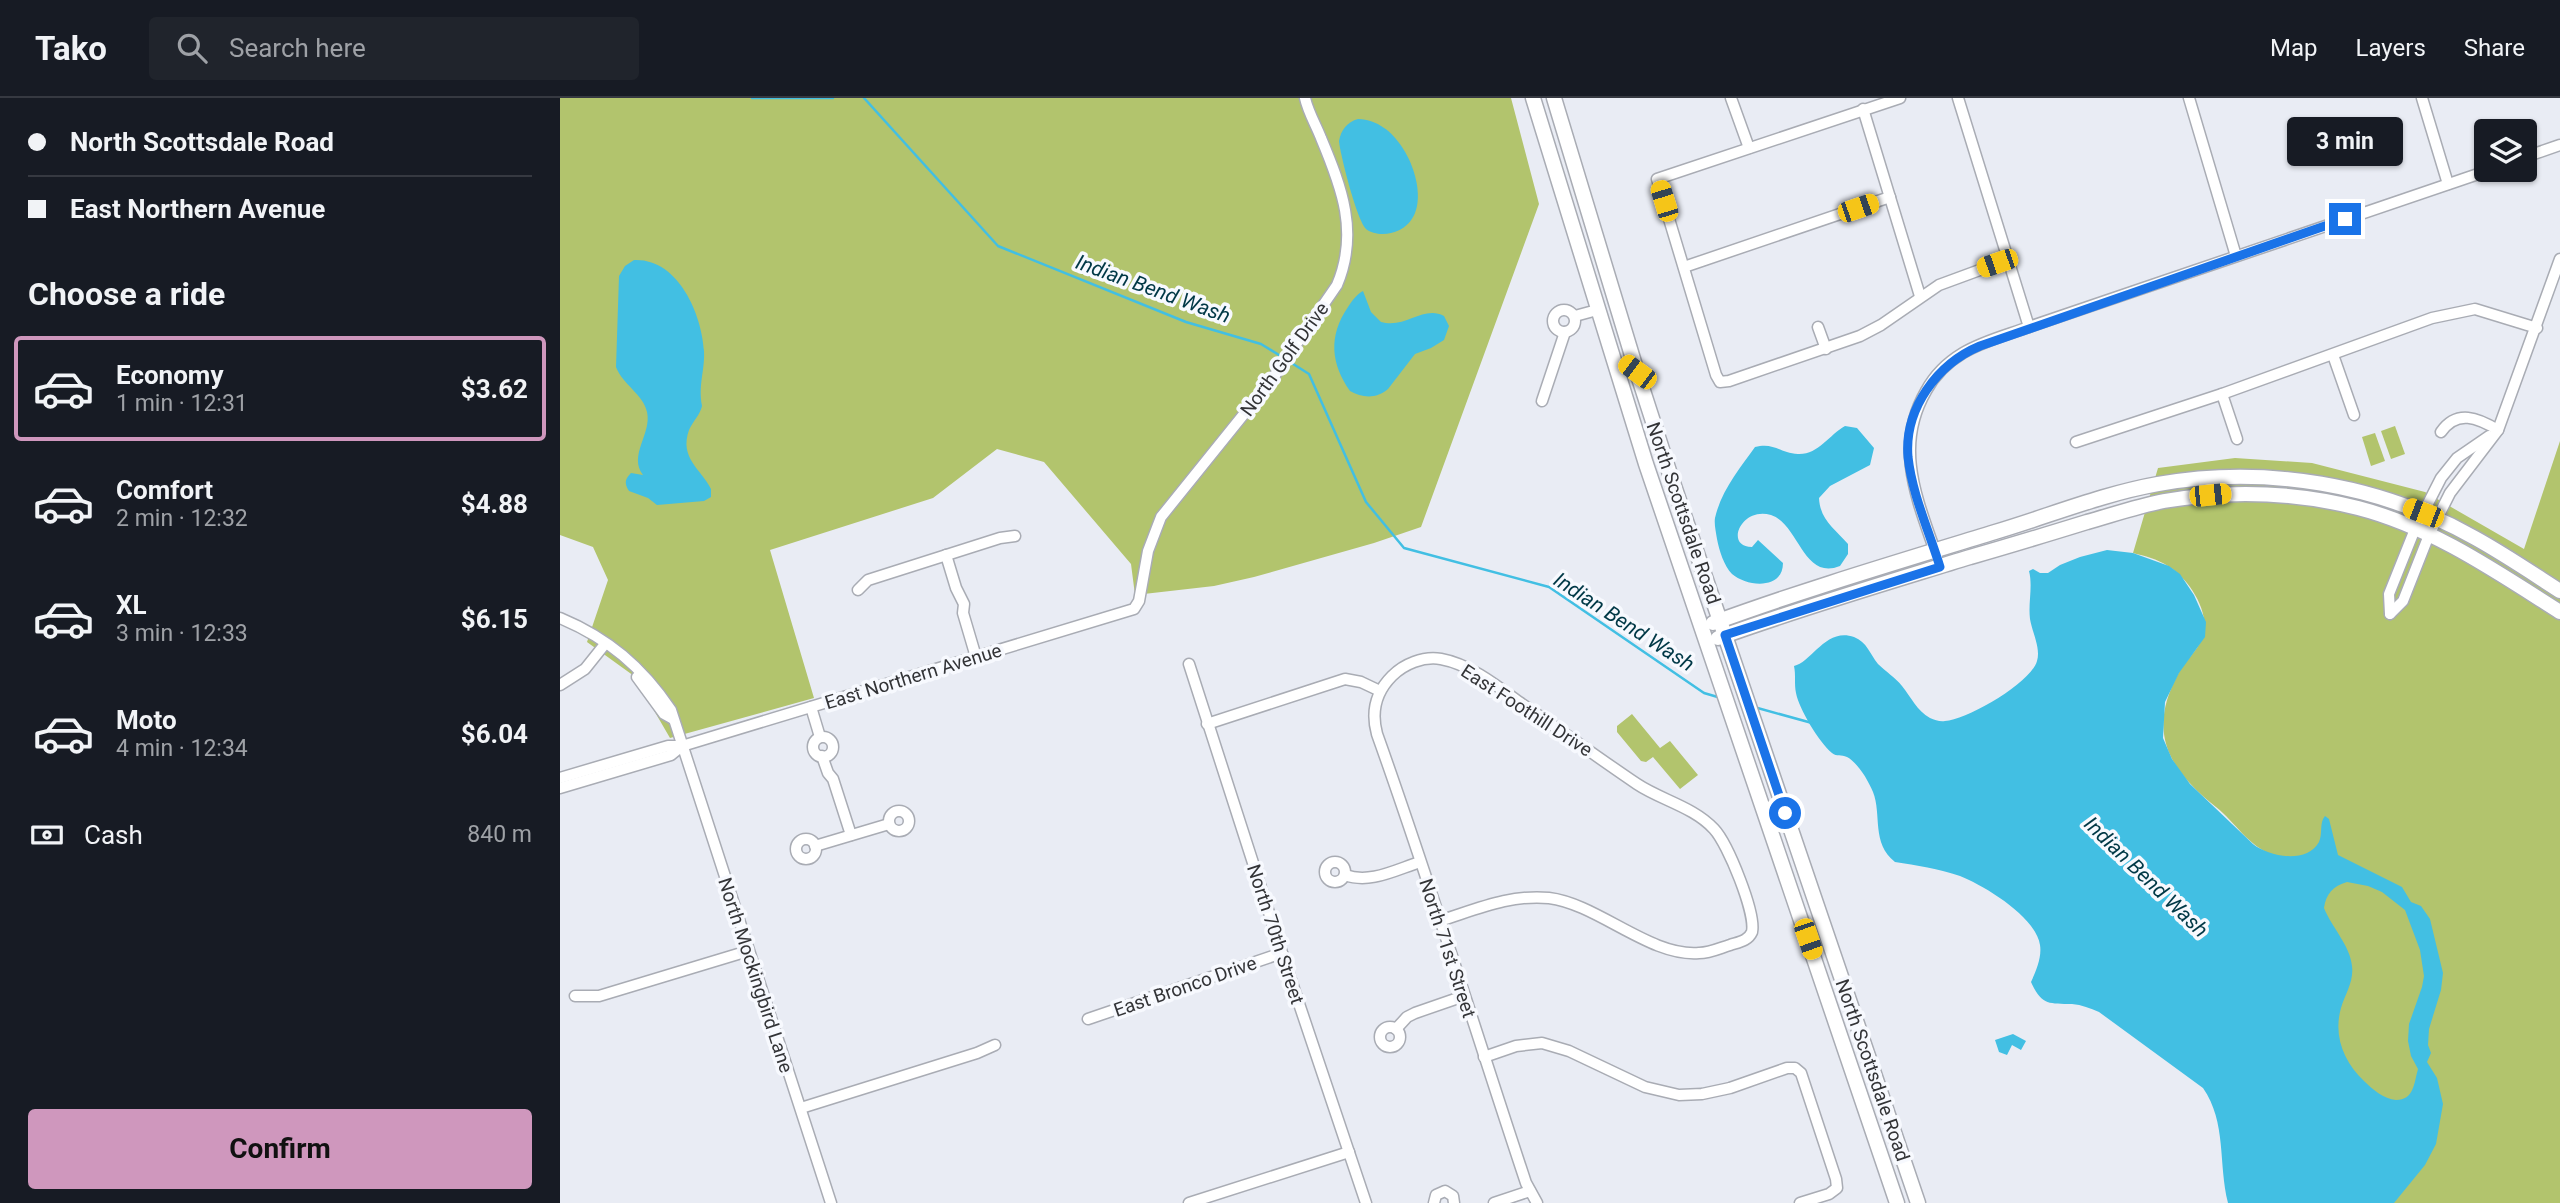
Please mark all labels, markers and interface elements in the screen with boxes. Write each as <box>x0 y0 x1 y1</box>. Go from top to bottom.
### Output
search box <box>149 17 639 80</box>
text: Tako <box>35 29 107 68</box>
icon: search <box>173 29 211 67</box>
text: Search here <box>229 33 366 63</box>
text: Map <box>2270 34 2318 62</box>
text: Layers <box>2356 34 2426 62</box>
text: Share <box>2464 34 2525 62</box>
callout: 3 min <box>2287 117 2403 166</box>
map controls <box>2474 119 2537 182</box>
button: layers <box>2474 119 2537 182</box>
text: North Scottsdale Road <box>70 127 334 157</box>
text: 3 min <box>2316 128 2374 155</box>
car <box>1648 178 1681 224</box>
car <box>1835 191 1882 225</box>
text: East Northern Avenue <box>70 194 325 224</box>
route end <box>2329 203 2361 235</box>
car <box>1974 246 2021 280</box>
water label: Indian Bend Wash <box>1072 250 1234 328</box>
text: Choose a ride <box>28 275 225 313</box>
street label: North Golf Drive <box>1235 298 1333 421</box>
car <box>1614 351 1661 393</box>
icon: car <box>32 357 95 420</box>
text: Economy <box>116 360 223 390</box>
text: $3.62 <box>461 374 528 404</box>
text: 1 min · 12:31 <box>116 390 248 417</box>
street label: North Scottsdale Road <box>1642 419 1726 607</box>
icon: car <box>32 472 95 535</box>
text: Comfort <box>116 475 213 505</box>
car <box>2189 482 2232 508</box>
text: $4.88 <box>461 489 528 519</box>
car <box>2400 496 2447 530</box>
text: 2 min · 12:32 <box>116 505 248 532</box>
water label: Indian Bend Wash <box>1549 568 1699 676</box>
icon: car <box>32 587 95 650</box>
text: XL <box>116 590 147 620</box>
text: $6.15 <box>461 604 528 634</box>
text: 3 min · 12:33 <box>116 620 248 647</box>
street label: East Northern Avenue <box>822 639 1004 714</box>
street label: East Foothill Drive <box>1457 659 1597 761</box>
icon: car <box>32 702 95 765</box>
text: Moto <box>116 705 177 735</box>
text: $6.04 <box>461 719 528 749</box>
text: 4 min · 12:34 <box>116 735 248 762</box>
route start <box>1769 797 1801 829</box>
water label: Indian Bend Wash <box>2079 812 2213 942</box>
icon: cash <box>28 816 66 854</box>
text: Cash <box>84 820 143 850</box>
text: 840 m <box>467 821 532 848</box>
street label: North 70th Street <box>1242 861 1309 1007</box>
street label: North Mockingbird Lane <box>713 875 798 1076</box>
street label: North 71st Street <box>1414 876 1481 1021</box>
car <box>1792 916 1825 962</box>
street label: East Bronco Drive <box>1111 951 1260 1022</box>
street label: North Scottsdale Road <box>1831 976 1915 1164</box>
button: Confirm <box>28 1109 532 1189</box>

